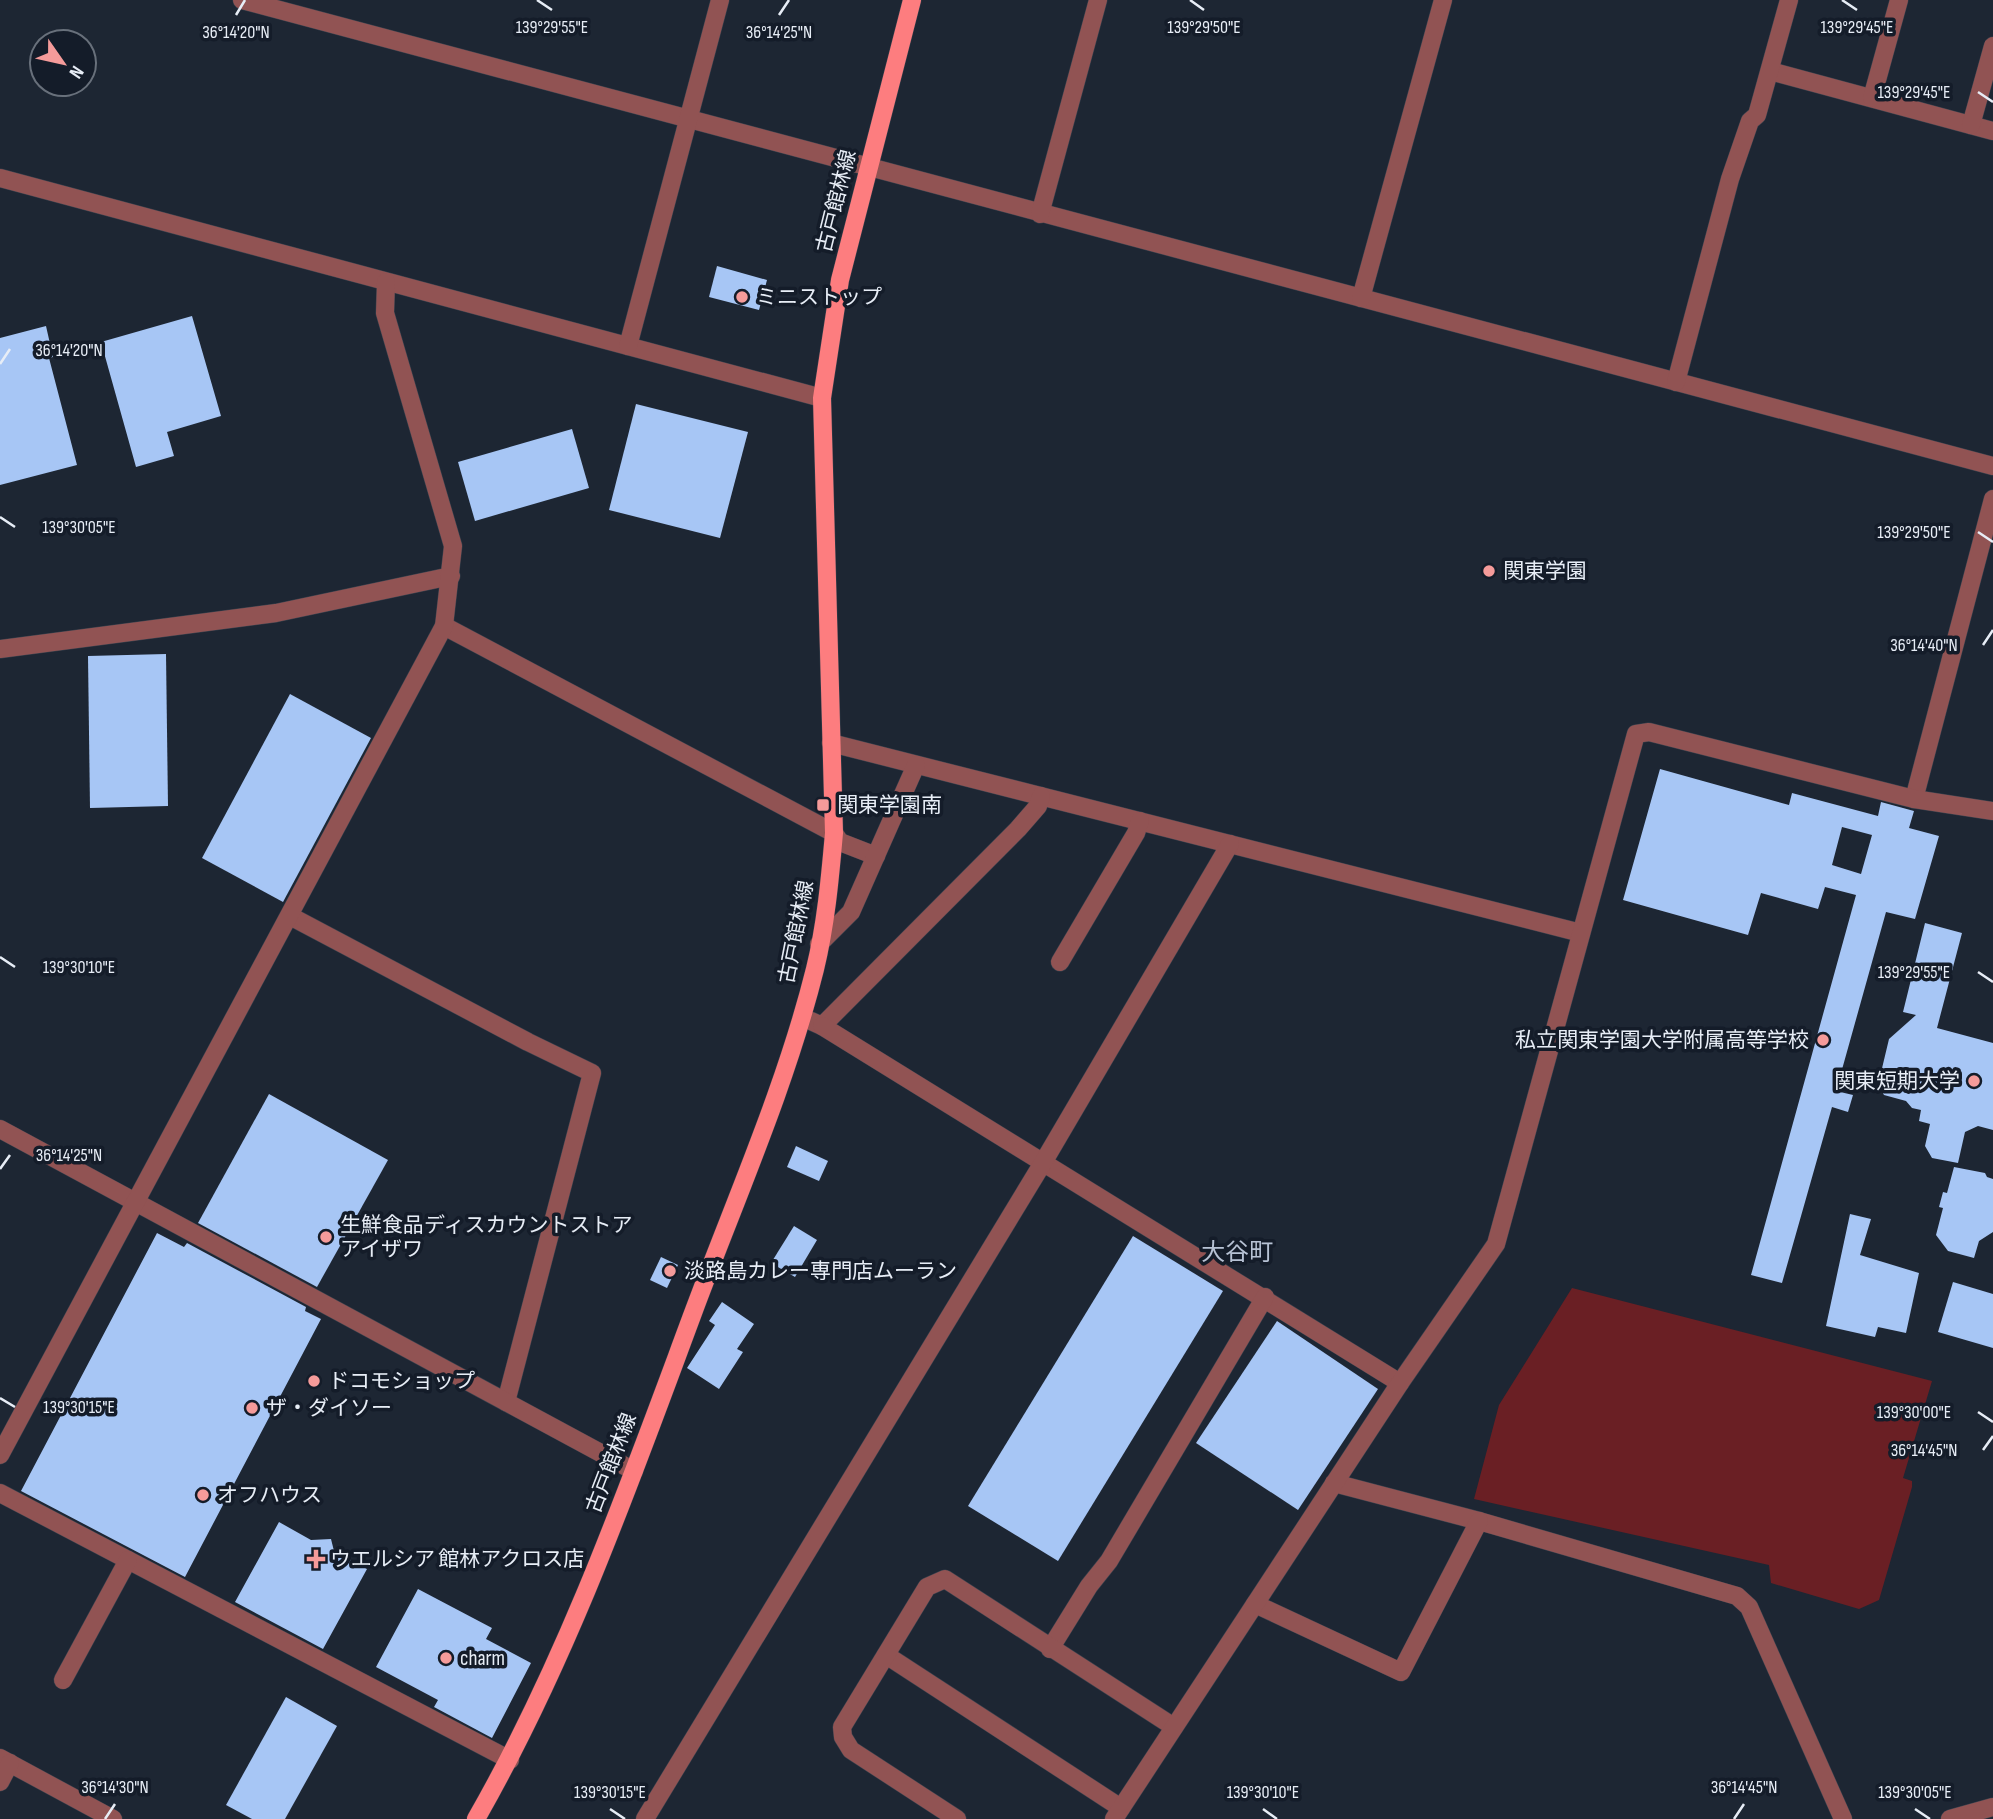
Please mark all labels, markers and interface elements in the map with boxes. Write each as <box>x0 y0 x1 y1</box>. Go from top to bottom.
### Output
text: 139°29'55"E <box>516 17 588 38</box>
text: 139°29'50"E <box>1167 17 1241 38</box>
text: 139°29'45"E <box>1821 17 1893 38</box>
text: 36°14'20"N <box>202 22 270 43</box>
text: 36°14'25"N <box>746 22 812 43</box>
north arrow <box>28 28 98 98</box>
text: N <box>63 61 88 82</box>
text: 139°29'45"E <box>1878 82 1950 103</box>
street label: 古戸館林線 <box>812 147 861 255</box>
place label: ミニストップ <box>756 285 882 310</box>
marker: ミニストップ <box>734 289 750 305</box>
text: 36°14'20"N <box>35 340 103 361</box>
text: 139°30'05"E <box>42 517 116 538</box>
text: 139°29'50"E <box>1877 522 1951 543</box>
place label: 関東学園 <box>1503 559 1587 584</box>
marker: 関東学園 <box>1481 563 1497 579</box>
text: 36°14'40"N <box>1890 635 1958 656</box>
place label: 関東学園南 <box>837 793 942 818</box>
marker: 関東学園南 <box>815 797 831 813</box>
street label: 古戸館林線 <box>774 878 819 986</box>
text: 139°30'10"E <box>43 957 115 978</box>
text: 139°29'55"E <box>1878 962 1950 983</box>
place label: 私立関東学園大学附属高等学校 <box>1515 1028 1809 1053</box>
marker: 私立関東学園大学附属高等学校 <box>1815 1032 1831 1048</box>
place label: 関東短期大学 <box>1834 1069 1960 1094</box>
marker: 関東短期大学 <box>1966 1073 1982 1089</box>
text: 36°14'25"N <box>36 1145 102 1166</box>
place label: 生鮮食品ディスカウントストア アイザワ <box>340 1213 633 1262</box>
marker: 生鮮食品ディスカウントストア アイザワ <box>318 1229 334 1245</box>
district label: 大谷町 <box>1201 1238 1273 1267</box>
place label: 淡路島カレー専門店ムーラン <box>684 1259 957 1284</box>
marker: 淡路島カレー専門店ムーラン <box>662 1263 678 1279</box>
place label: ドコモショップ <box>328 1369 475 1394</box>
marker: ドコモショップ <box>306 1373 322 1389</box>
place label: ザ・ダイソー <box>266 1396 392 1421</box>
text: 139°30'15"E <box>43 1397 115 1418</box>
marker: ザ・ダイソー <box>244 1400 260 1416</box>
text: 139°30'00"E <box>1877 1402 1951 1423</box>
street label: 古戸館林線 <box>581 1410 642 1517</box>
text: 36°14'45"N <box>1891 1440 1957 1461</box>
place label: オフハウス <box>217 1483 322 1508</box>
marker: オフハウス <box>195 1487 211 1503</box>
place label: ウエルシア 館林アクロス店 <box>330 1547 584 1572</box>
marker: ウエルシア 館林アクロス店 <box>308 1551 324 1567</box>
place label: charm <box>460 1646 505 1671</box>
marker: charm <box>438 1650 454 1666</box>
text: 36°14'30"N <box>81 1777 149 1798</box>
text: 36°14'45"N <box>1711 1777 1777 1798</box>
text: 139°30'15"E <box>574 1782 646 1803</box>
text: 139°30'10"E <box>1227 1782 1299 1803</box>
text: 139°30'05"E <box>1878 1782 1952 1803</box>

